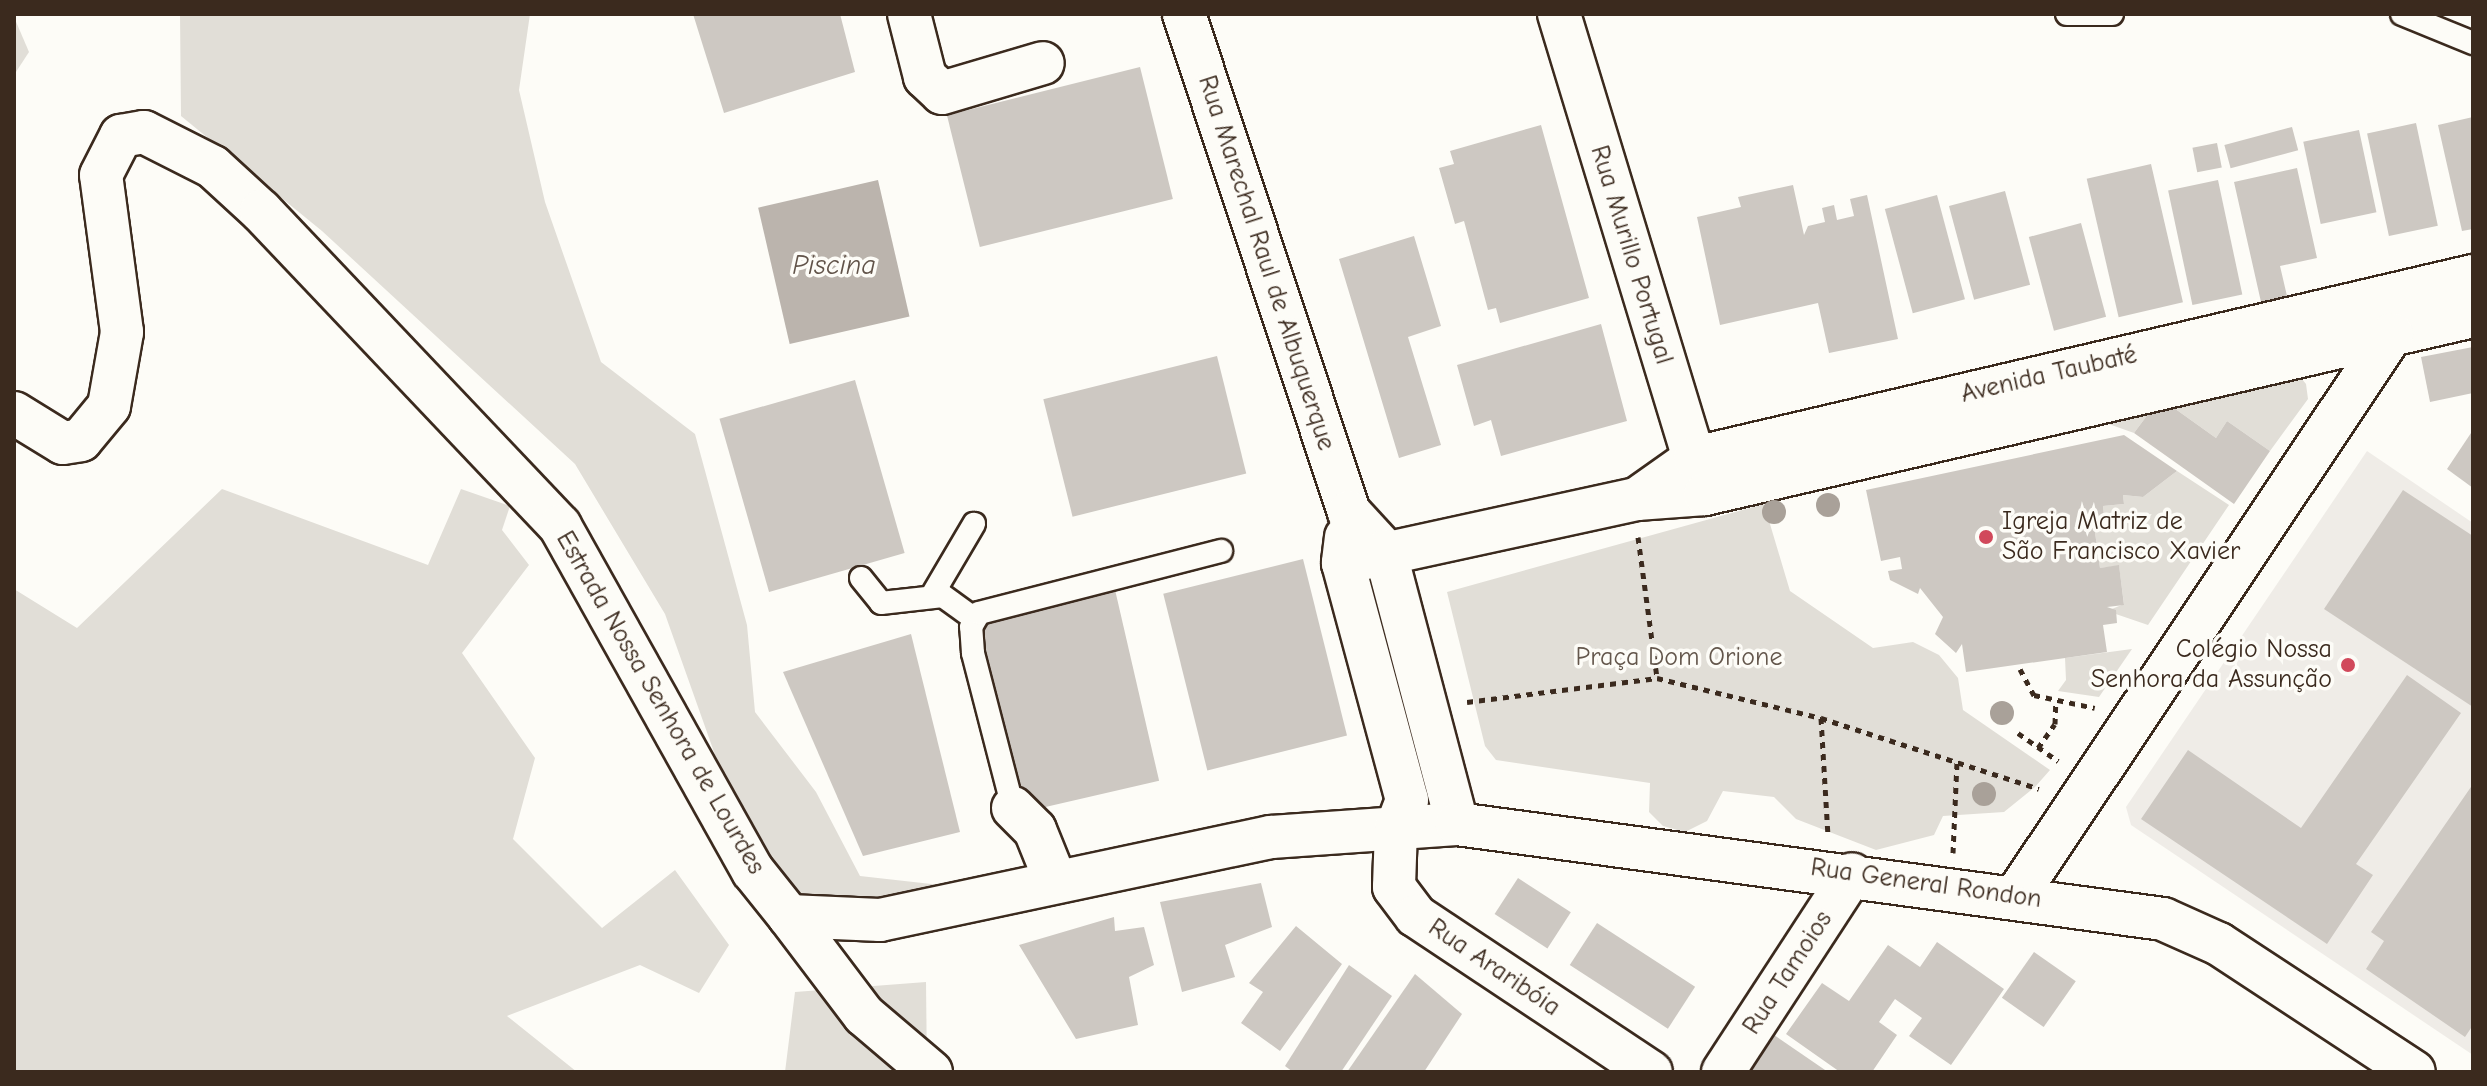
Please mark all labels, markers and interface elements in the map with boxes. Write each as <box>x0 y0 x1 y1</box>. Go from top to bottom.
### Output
street label: Rua Marechal Raul de Albuquerque <box>1191 72 1341 454</box>
street label: Rua Murillo Portugal <box>1583 142 1679 368</box>
water label: Piscina <box>792 248 876 282</box>
street label: Avenida Taubaté <box>1958 340 2140 410</box>
place label: Igreja Matriz de São Francisco Xavier <box>2002 506 2240 568</box>
street label: Estrada Nossa Senhora de Lourdes <box>549 526 771 880</box>
marker: Igreja Matriz de São Francisco Xavier <box>1977 528 1995 546</box>
place label: Colégio Nossa Senhora da Assunção <box>2091 634 2332 696</box>
park label: Praça Dom Orione <box>1576 642 1782 674</box>
marker: Colégio Nossa Senhora da Assunção <box>2339 656 2357 674</box>
street label: Rua General Rondon <box>1809 852 2043 916</box>
street label: Rua Tamoios <box>1737 905 1839 1041</box>
street label: Rua Araribóia <box>1422 912 1566 1024</box>

